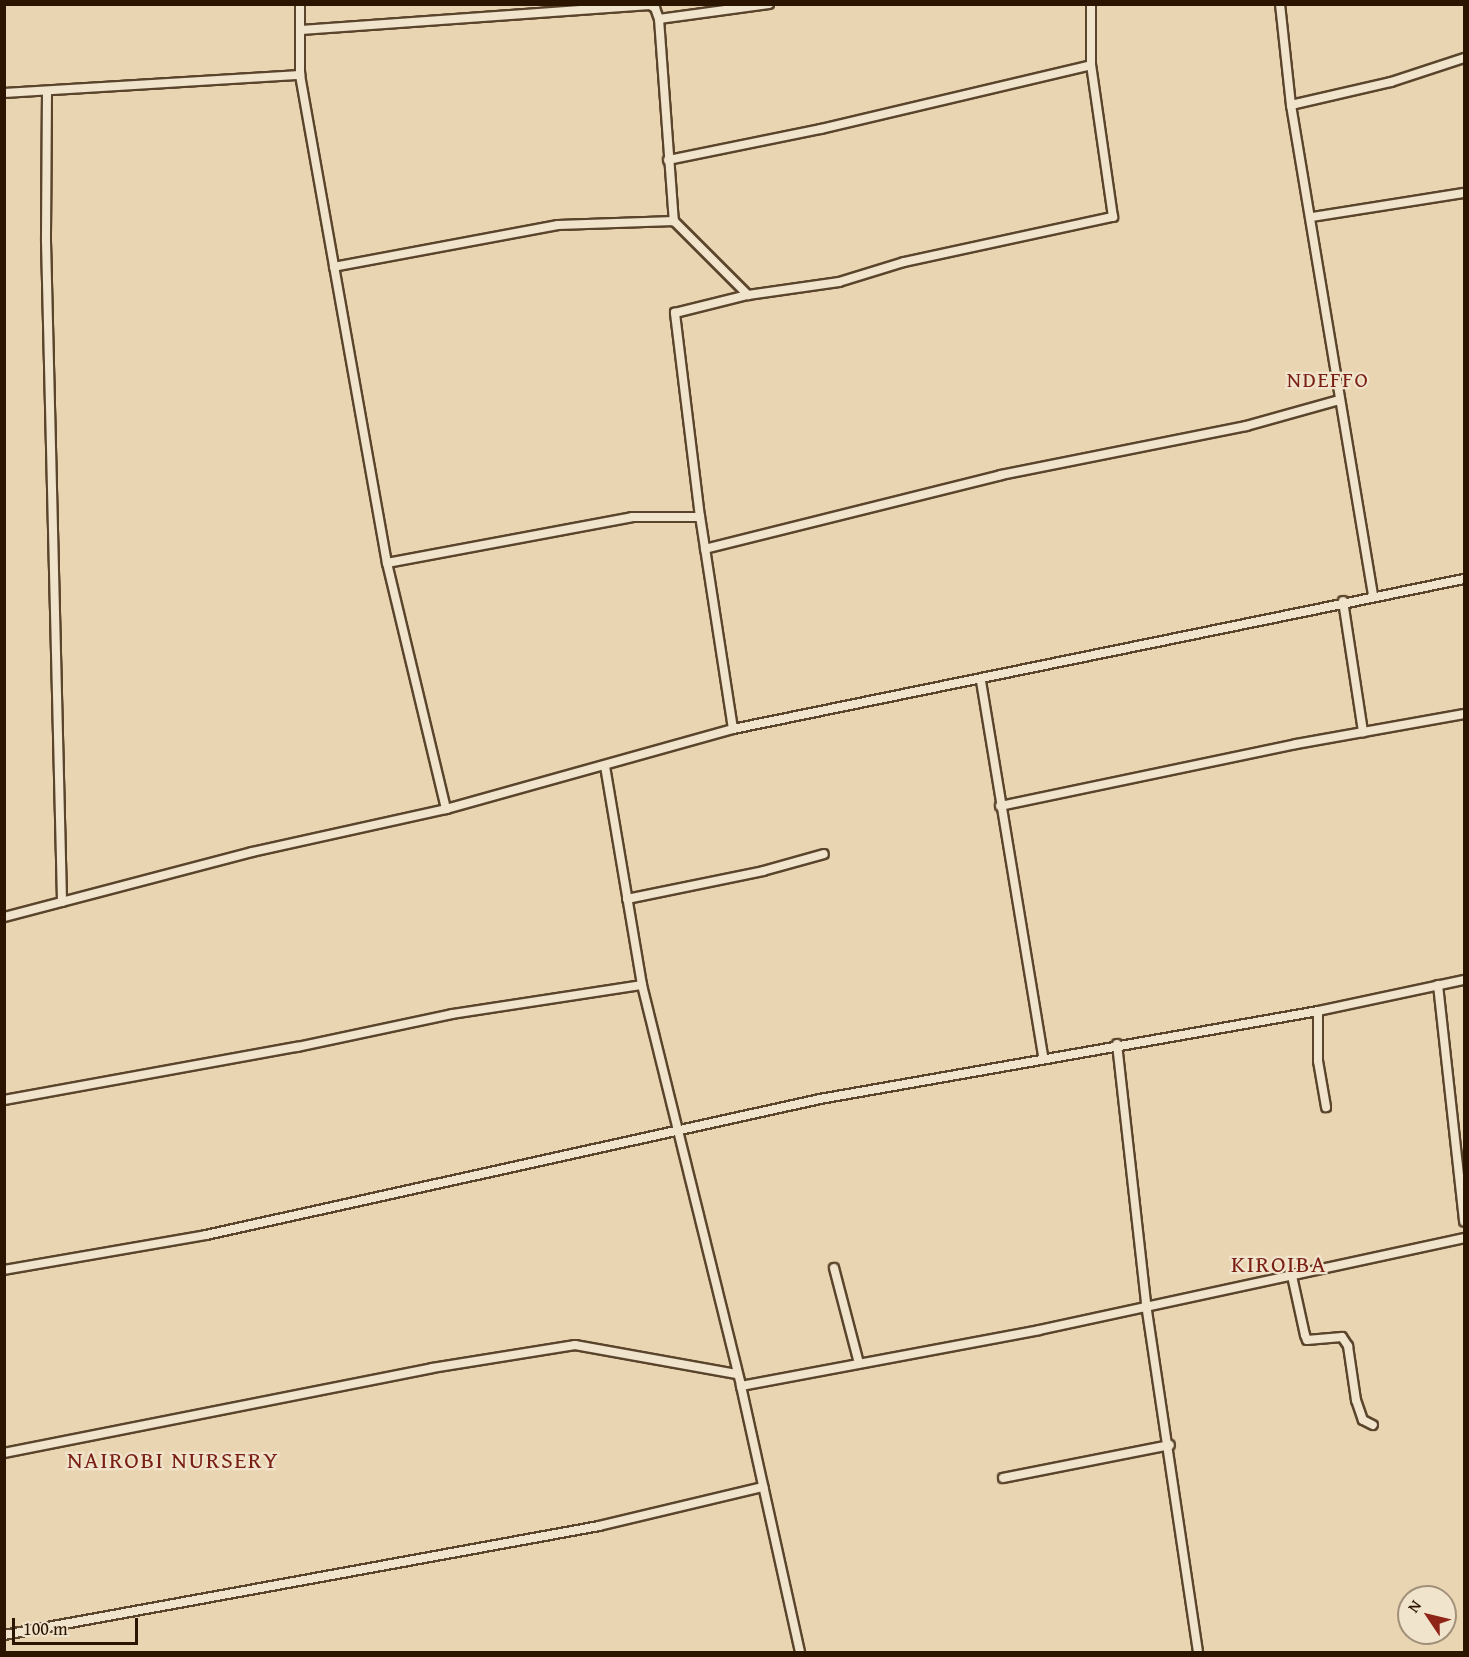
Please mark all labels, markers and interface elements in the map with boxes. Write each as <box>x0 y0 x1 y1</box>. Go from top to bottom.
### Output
district label: NDEFFO <box>1287 367 1369 393</box>
district label: KIROIBA <box>1231 1250 1327 1278</box>
district label: NAIROBI NURSERY <box>67 1446 279 1474</box>
north arrow <box>1397 1585 1457 1645</box>
text: N <box>1401 1595 1427 1617</box>
scale bar <box>15 1606 141 1644</box>
text: 100 m <box>23 1615 68 1642</box>

